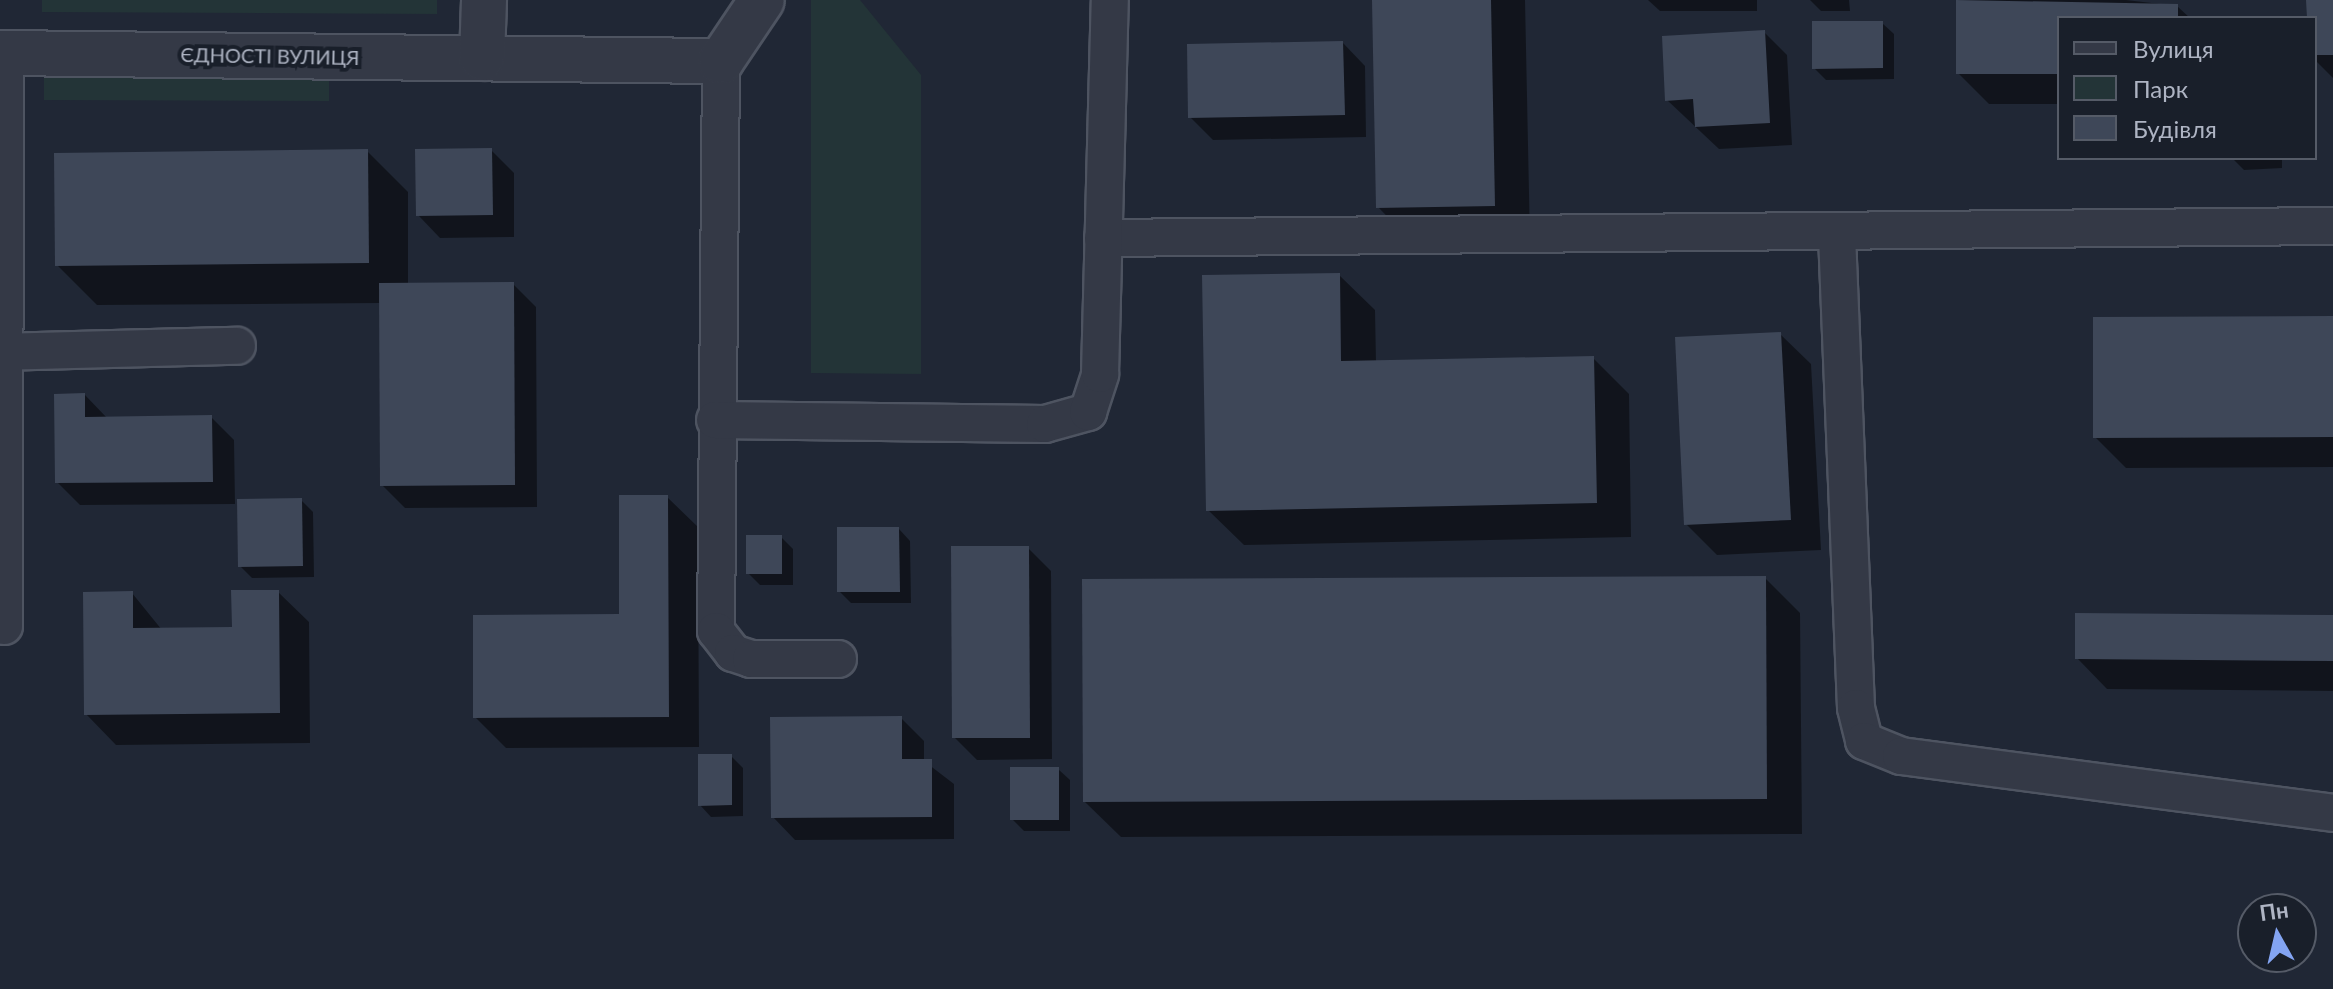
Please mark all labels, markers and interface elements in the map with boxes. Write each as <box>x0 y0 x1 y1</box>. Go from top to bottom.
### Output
legend <box>2057 16 2317 160</box>
text: Вулиця <box>2133 34 2214 63</box>
street label: ЄДНОСТІ ВУЛИЦЯ <box>180 42 360 70</box>
text: Парк <box>2133 74 2188 103</box>
text: Будівля <box>2133 114 2217 143</box>
north arrow <box>2237 893 2317 973</box>
text: Пн <box>2258 895 2290 926</box>

